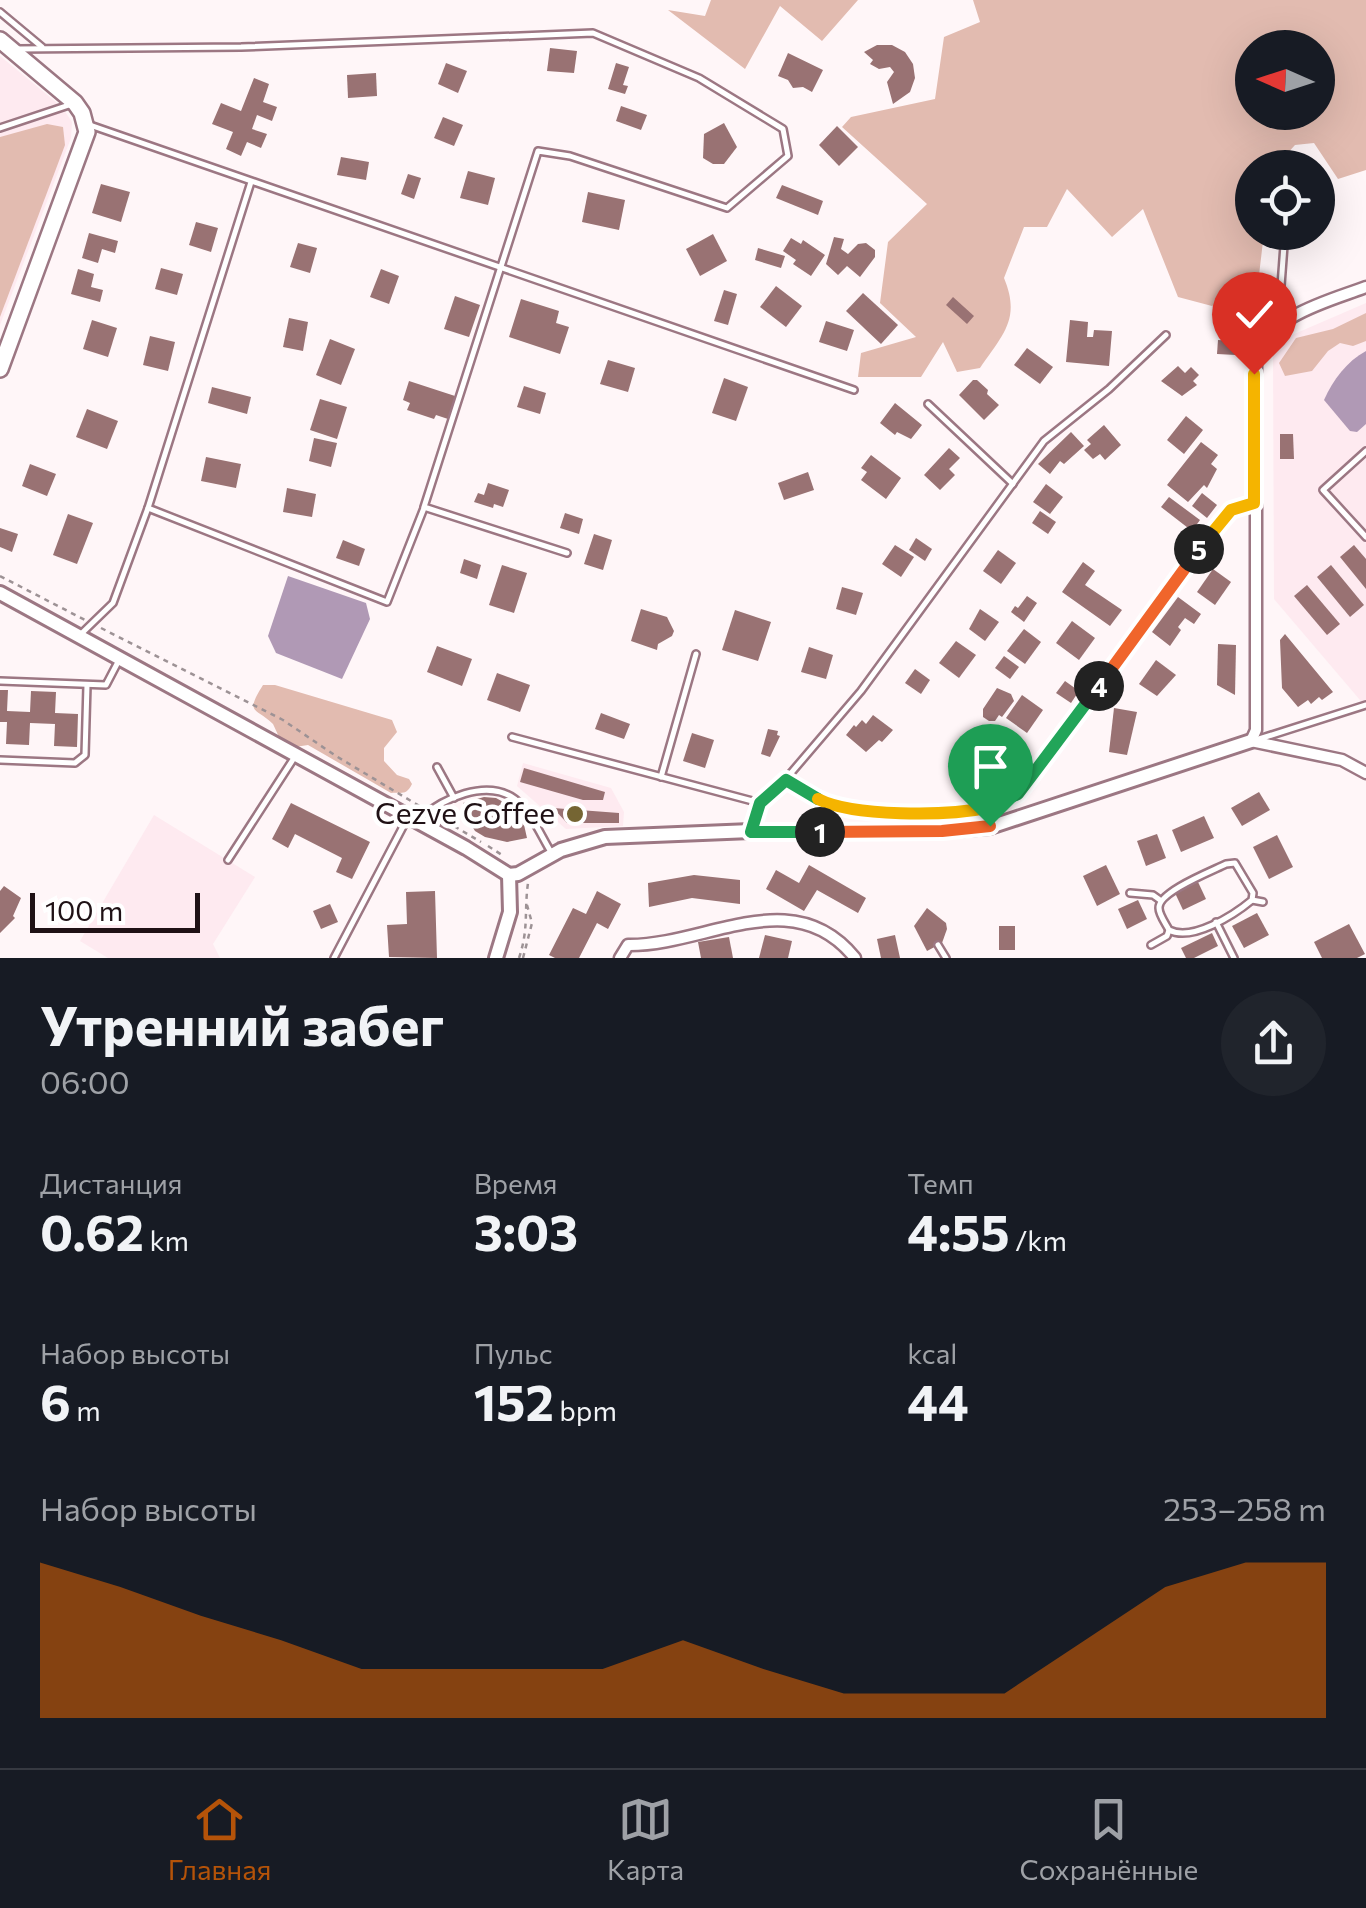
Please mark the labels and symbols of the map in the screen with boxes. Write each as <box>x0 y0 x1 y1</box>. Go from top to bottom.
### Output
north arrow <box>1235 30 1335 130</box>
pin <box>1212 272 1297 375</box>
pin: 5 <box>1174 524 1224 574</box>
pin: 4 <box>1074 661 1124 711</box>
pin <box>948 724 1033 827</box>
place label: Cezve Coffee <box>375 793 555 830</box>
marker: Cezve Coffee <box>564 803 586 825</box>
pin: 1 <box>795 807 845 857</box>
scale bar <box>30 888 200 933</box>

